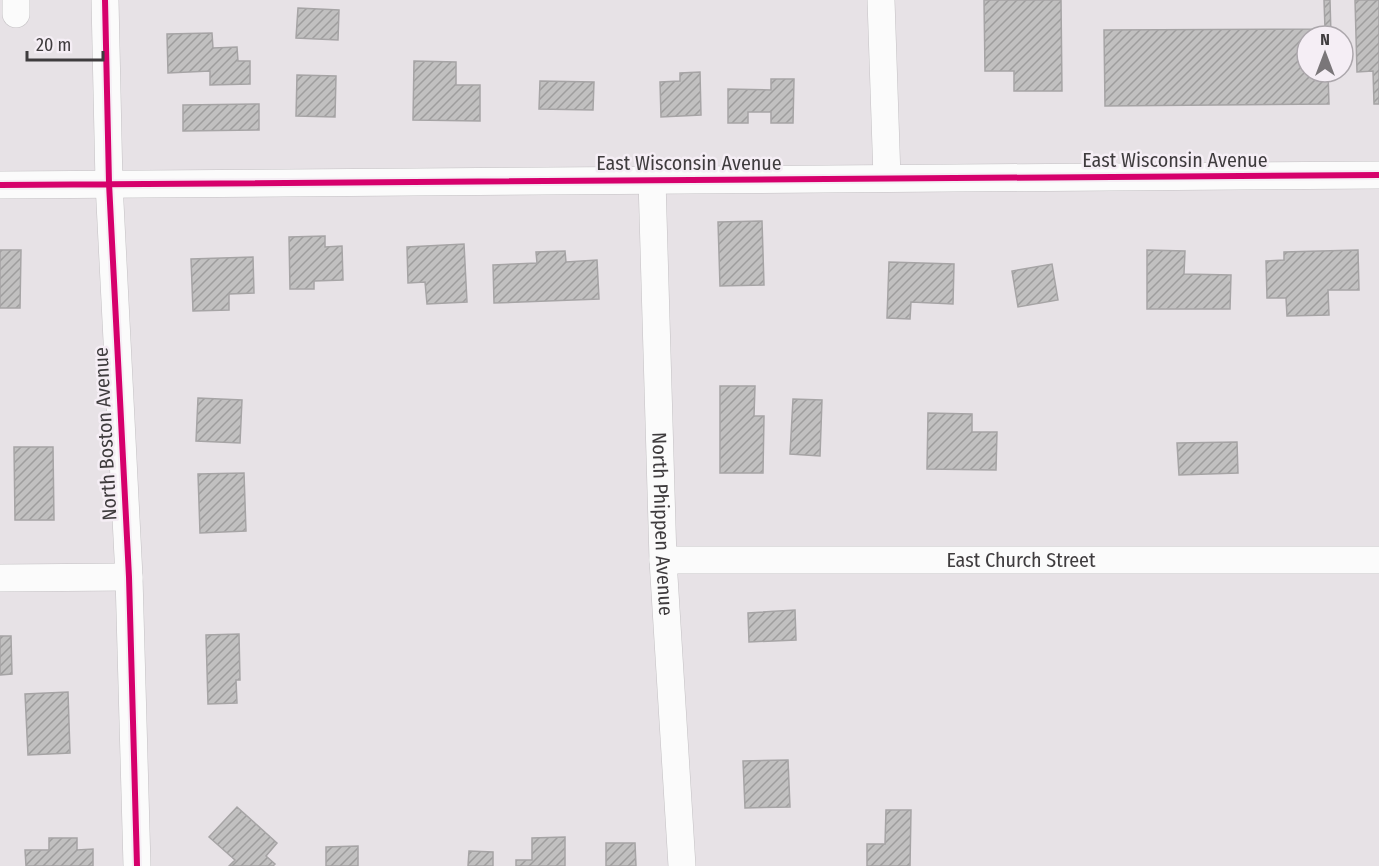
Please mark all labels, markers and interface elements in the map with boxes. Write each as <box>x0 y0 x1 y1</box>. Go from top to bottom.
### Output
scale bar <box>27 24 104 62</box>
north arrow <box>1295 24 1355 84</box>
text: N <box>1320 30 1330 49</box>
text: 20 m <box>36 34 71 56</box>
street label: East Wisconsin Avenue <box>1082 148 1268 172</box>
street label: East Wisconsin Avenue <box>596 151 782 175</box>
street label: North Boston Avenue <box>88 347 122 521</box>
street label: North Phippen Avenue <box>647 432 678 616</box>
street label: East Church Street <box>946 548 1096 572</box>

